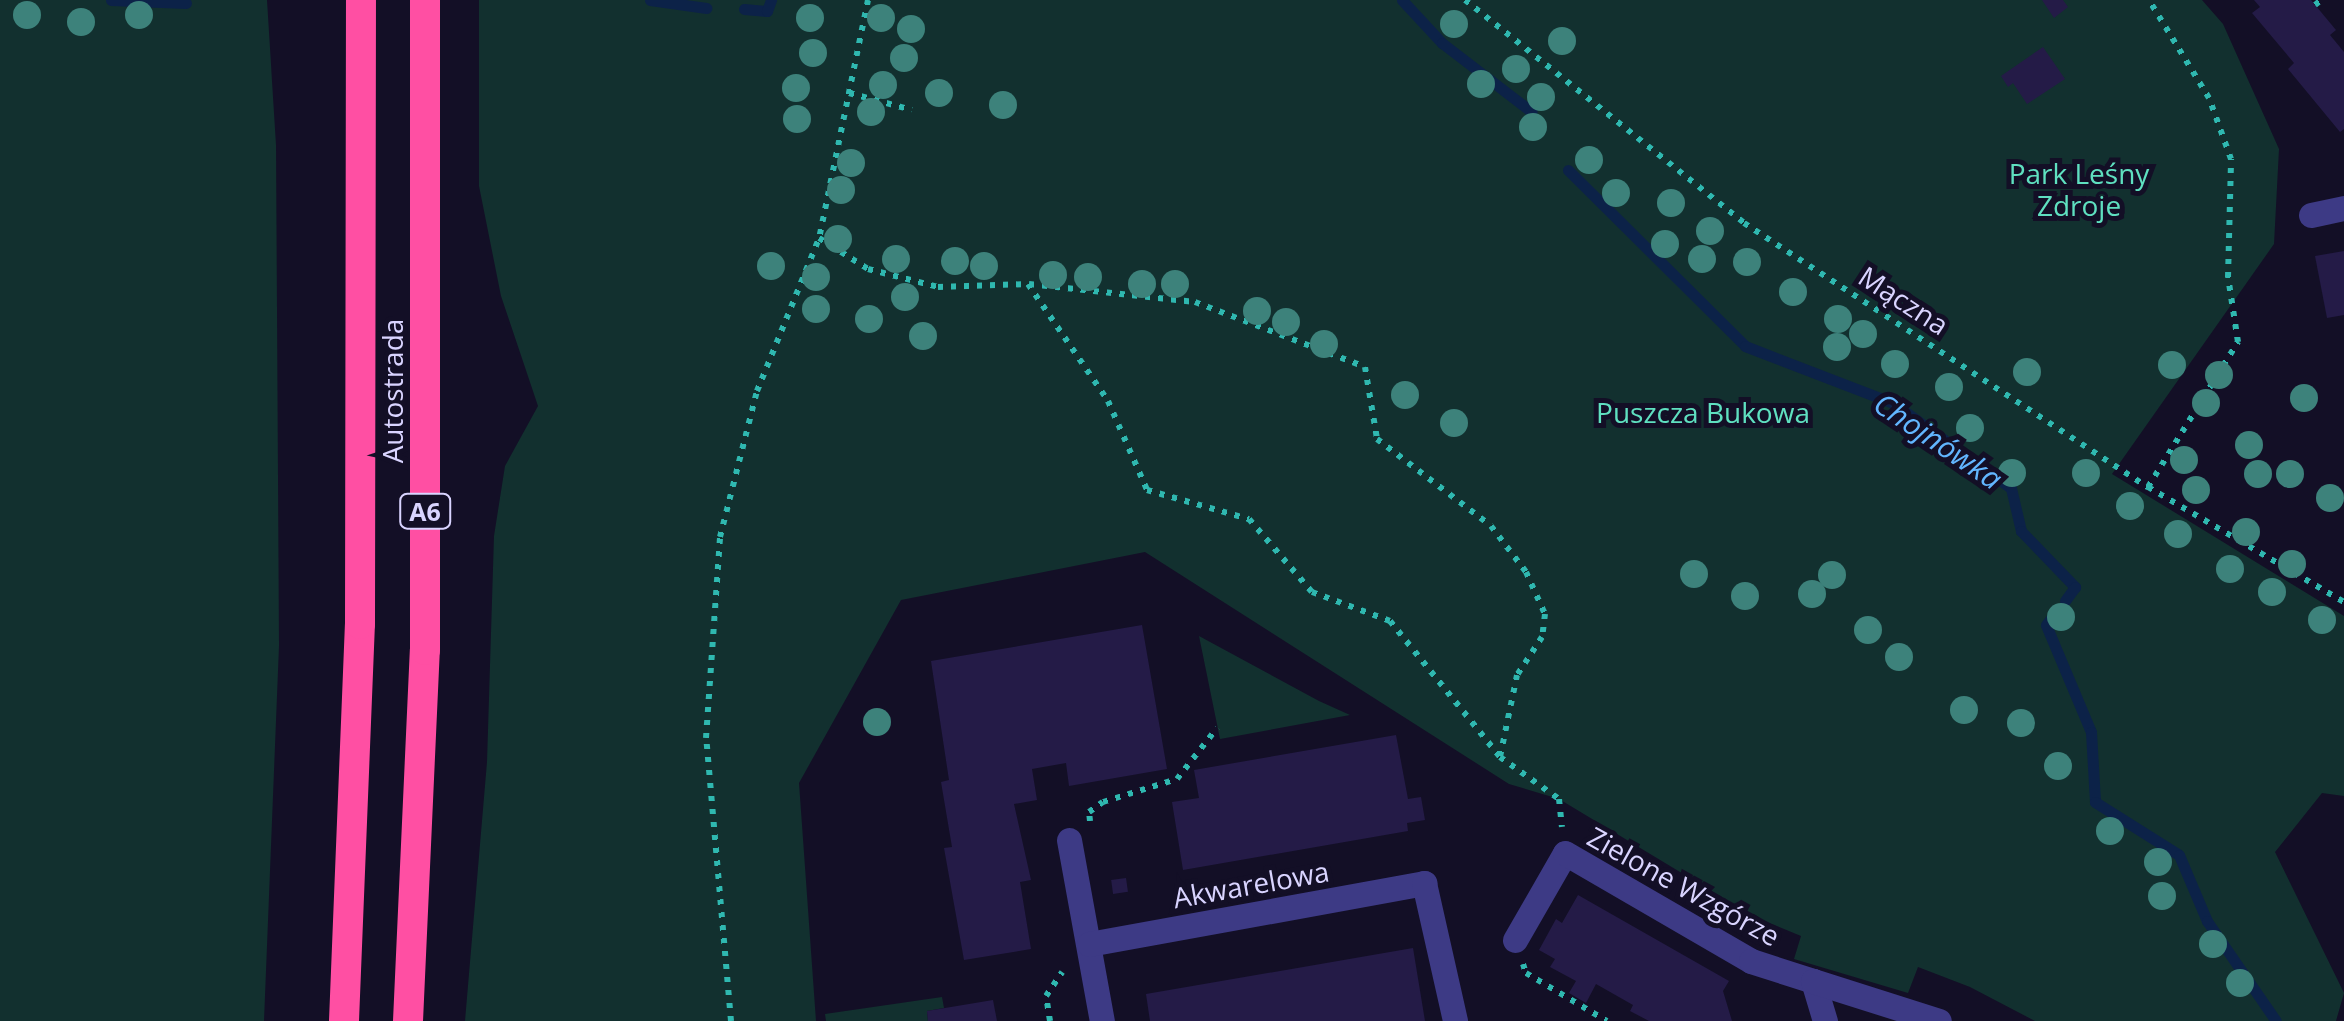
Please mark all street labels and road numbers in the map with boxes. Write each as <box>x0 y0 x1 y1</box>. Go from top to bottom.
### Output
street label: Mączna <box>1853 259 1955 341</box>
street label: Autostrada <box>375 319 409 463</box>
road number: A6 <box>398 491 452 531</box>
street label: Zielone Wzgórze <box>1582 819 1786 953</box>
street label: Akwarelowa <box>1170 854 1332 914</box>

